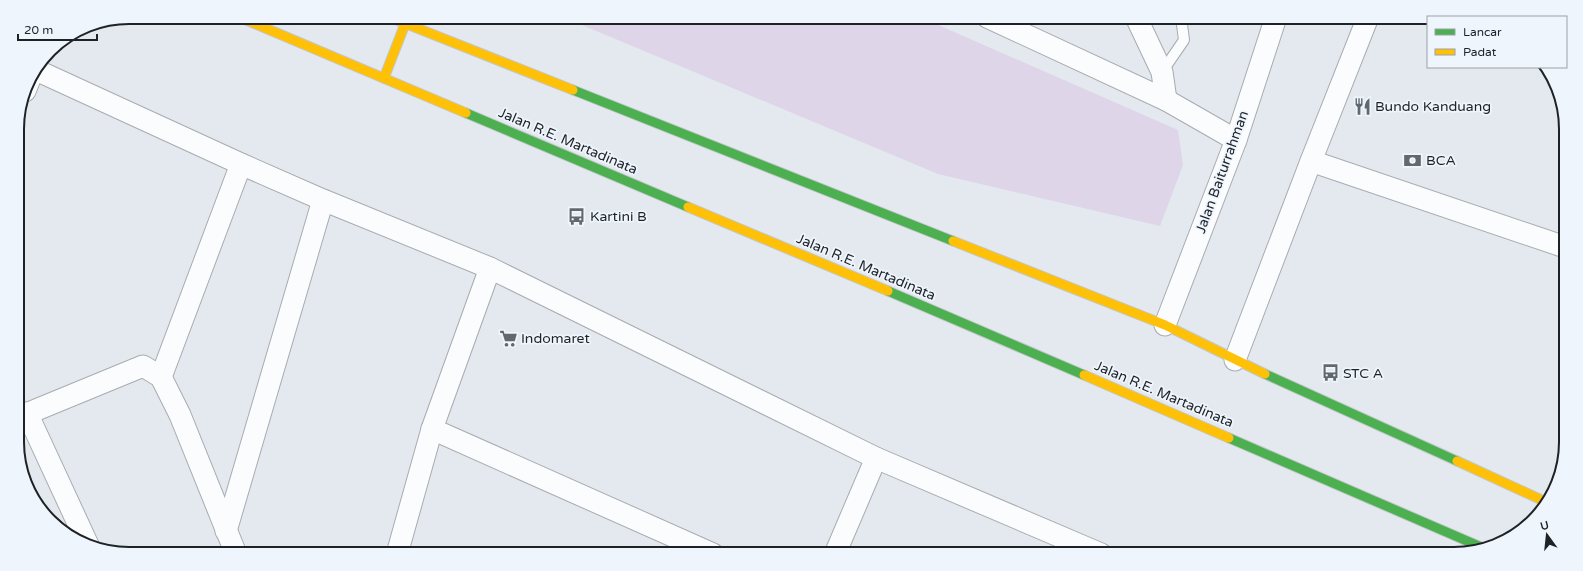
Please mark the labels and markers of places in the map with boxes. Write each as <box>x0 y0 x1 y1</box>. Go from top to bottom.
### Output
restaurant icon: Bundo Kanduang <box>1352 96 1372 116</box>
place label: Bundo Kanduang <box>1375 98 1491 115</box>
bank icon: BCA <box>1403 150 1423 170</box>
place label: BCA <box>1426 152 1456 169</box>
bus stop icon: Kartini B <box>567 206 587 226</box>
place label: Kartini B <box>590 208 647 225</box>
supermarket icon: Indomaret <box>498 328 518 348</box>
place label: Indomaret <box>521 330 591 347</box>
bus stop icon: STC A <box>1320 363 1340 383</box>
place label: STC A <box>1343 365 1383 382</box>

